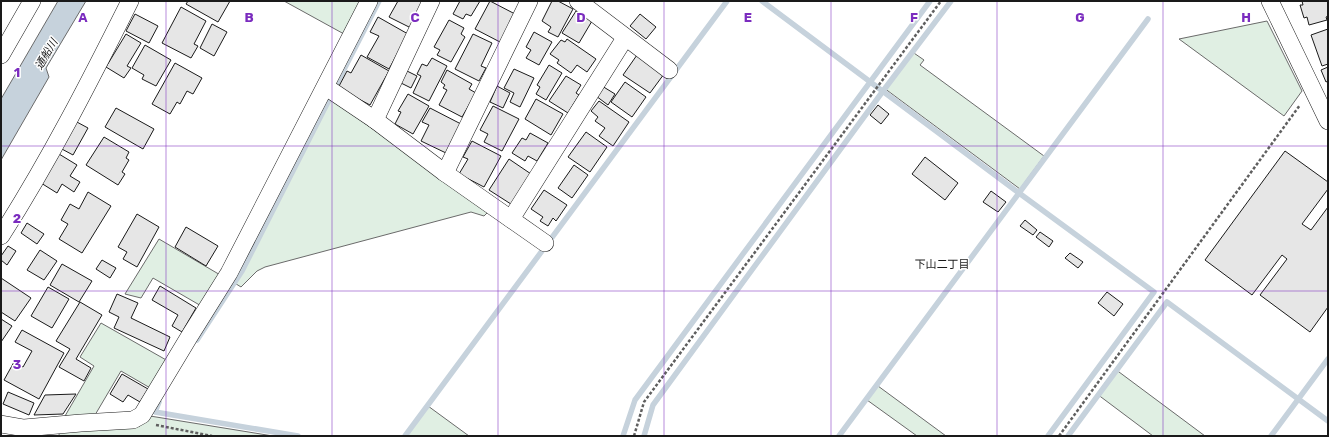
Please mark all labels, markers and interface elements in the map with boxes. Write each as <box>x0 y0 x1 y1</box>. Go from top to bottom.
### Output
text: A <box>78 10 88 25</box>
text: B <box>244 10 254 25</box>
text: C <box>410 10 420 25</box>
text: D <box>576 10 586 25</box>
text: E <box>744 10 752 25</box>
text: F <box>910 10 918 25</box>
text: G <box>1075 10 1085 25</box>
text: H <box>1241 10 1251 25</box>
water label: 通船川 <box>32 36 61 72</box>
text: 1 <box>14 65 20 80</box>
text: 2 <box>13 211 21 226</box>
district label: 下山二丁目 <box>915 258 970 271</box>
text: 3 <box>13 357 22 372</box>

